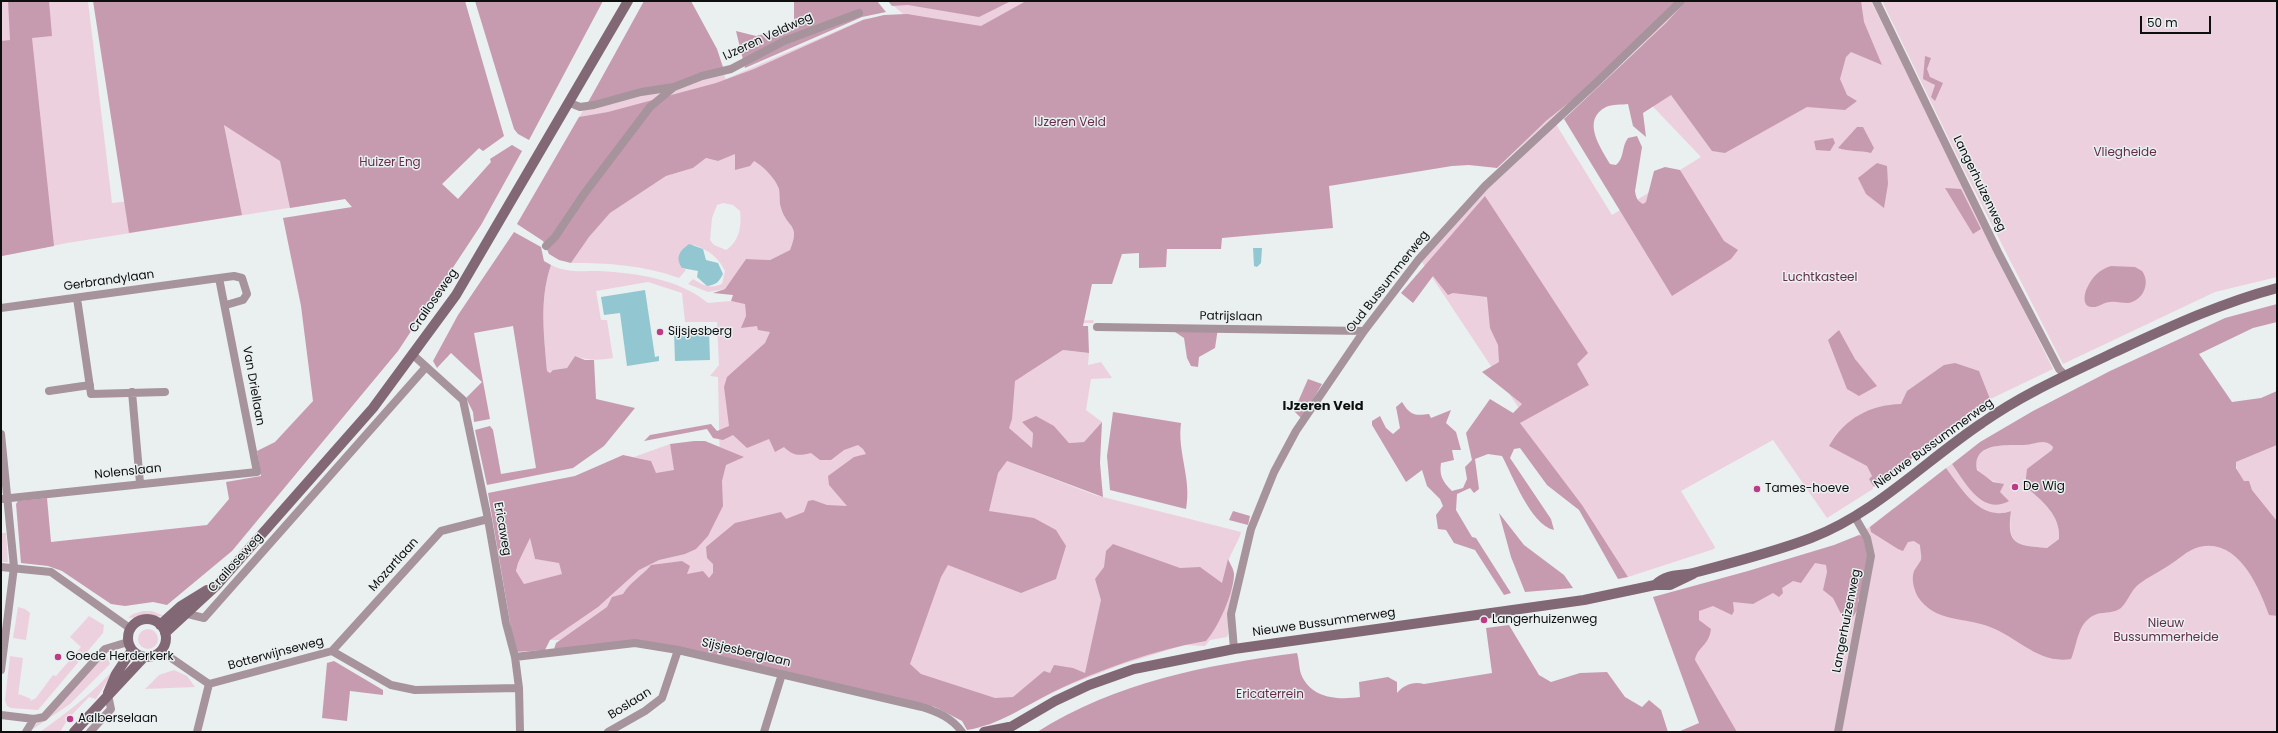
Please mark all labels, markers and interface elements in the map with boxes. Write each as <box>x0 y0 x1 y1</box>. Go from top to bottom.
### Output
scale bar <box>2142 8 2213 34</box>
street label: IJzeren Veldweg <box>721 10 815 64</box>
text: 50 m <box>2147 14 2178 31</box>
park label: IJzeren Veld <box>1034 116 1106 130</box>
street label: Langerhuizenweg <box>1949 134 2009 234</box>
park label: Vliegheide <box>2093 146 2157 160</box>
park label: Huizer Eng <box>359 156 421 170</box>
street label: Oud Bussummerweg <box>1344 228 1432 336</box>
street label: Crailoseweg <box>407 266 461 336</box>
street label: Gerbrandylaan <box>63 268 155 294</box>
park label: Luchtkasteel <box>1783 271 1857 285</box>
street label: Patrijslaan <box>1199 309 1263 325</box>
place label: Sijsjesberg <box>668 325 732 339</box>
marker: Sijsjesberg <box>655 327 665 337</box>
street label: Van Driellaan <box>239 345 267 427</box>
street label: Nieuwe Bussummerweg <box>1871 396 1997 492</box>
district label: IJzeren Veld <box>1282 399 1364 415</box>
street label: Nolenslaan <box>94 461 162 483</box>
place label: De Wig <box>2023 480 2065 494</box>
place label: Tames-hoeve <box>1765 482 1849 496</box>
marker: De Wig <box>2010 482 2020 492</box>
marker: Tames-hoeve <box>1752 484 1762 494</box>
street label: Ericaweg <box>490 501 514 557</box>
street label: Crailoseweg <box>206 530 266 596</box>
street label: Mozartlaan <box>366 535 422 595</box>
street label: Langerhuizenweg <box>1830 568 1864 674</box>
street label: Nieuwe Bussummerweg <box>1252 606 1396 640</box>
place label: Langerhuizenweg <box>1492 613 1597 627</box>
marker: Langerhuizenweg <box>1479 615 1489 625</box>
park label: Nieuw Bussummerheide <box>2113 617 2219 645</box>
street label: Botterwijnseweg <box>227 634 325 674</box>
street label: Sijsjesberglaan <box>700 636 792 670</box>
place label: Goede Herderkerk <box>66 650 174 664</box>
marker: Goede Herderkerk <box>53 652 63 662</box>
street label: Boslaan <box>606 685 654 723</box>
park label: Ericaterrein <box>1236 688 1304 702</box>
place label: Aalberselaan <box>78 712 158 726</box>
marker: Aalberselaan <box>65 714 75 724</box>

